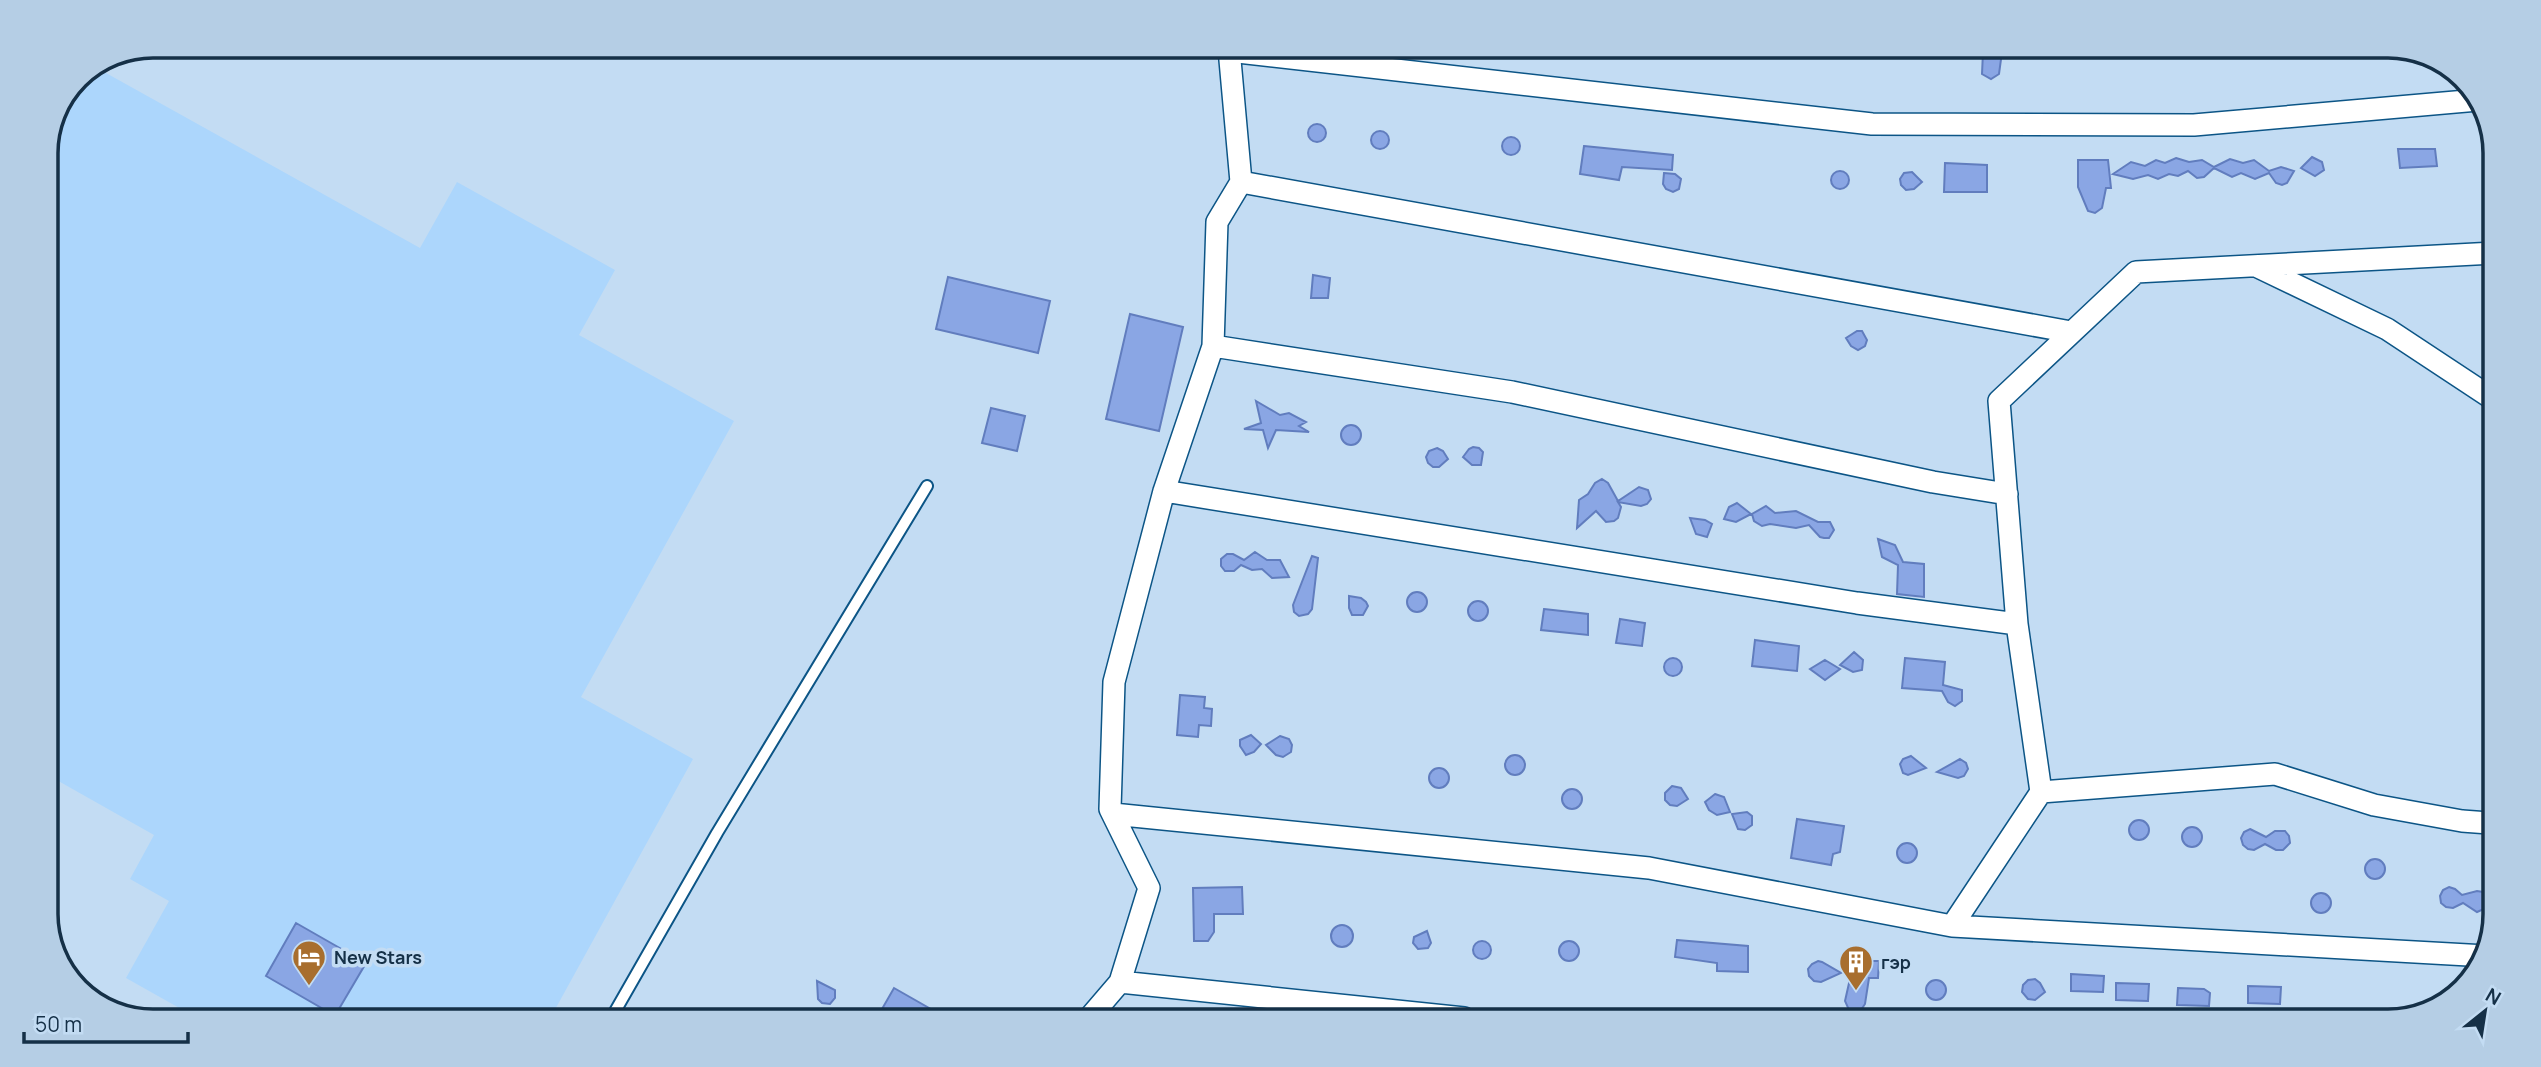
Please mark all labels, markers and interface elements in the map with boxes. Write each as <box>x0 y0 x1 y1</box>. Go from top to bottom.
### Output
hotel icon: New Stars <box>290 938 328 987</box>
building icon: гэр <box>1837 943 1875 992</box>
place label: New Stars <box>334 945 422 969</box>
place label: гэр <box>1881 950 1911 974</box>
north arrow <box>2450 976 2520 1046</box>
text: N <box>2481 982 2506 1011</box>
scale bar <box>24 1000 189 1044</box>
text: 50 m <box>35 1010 82 1038</box>

